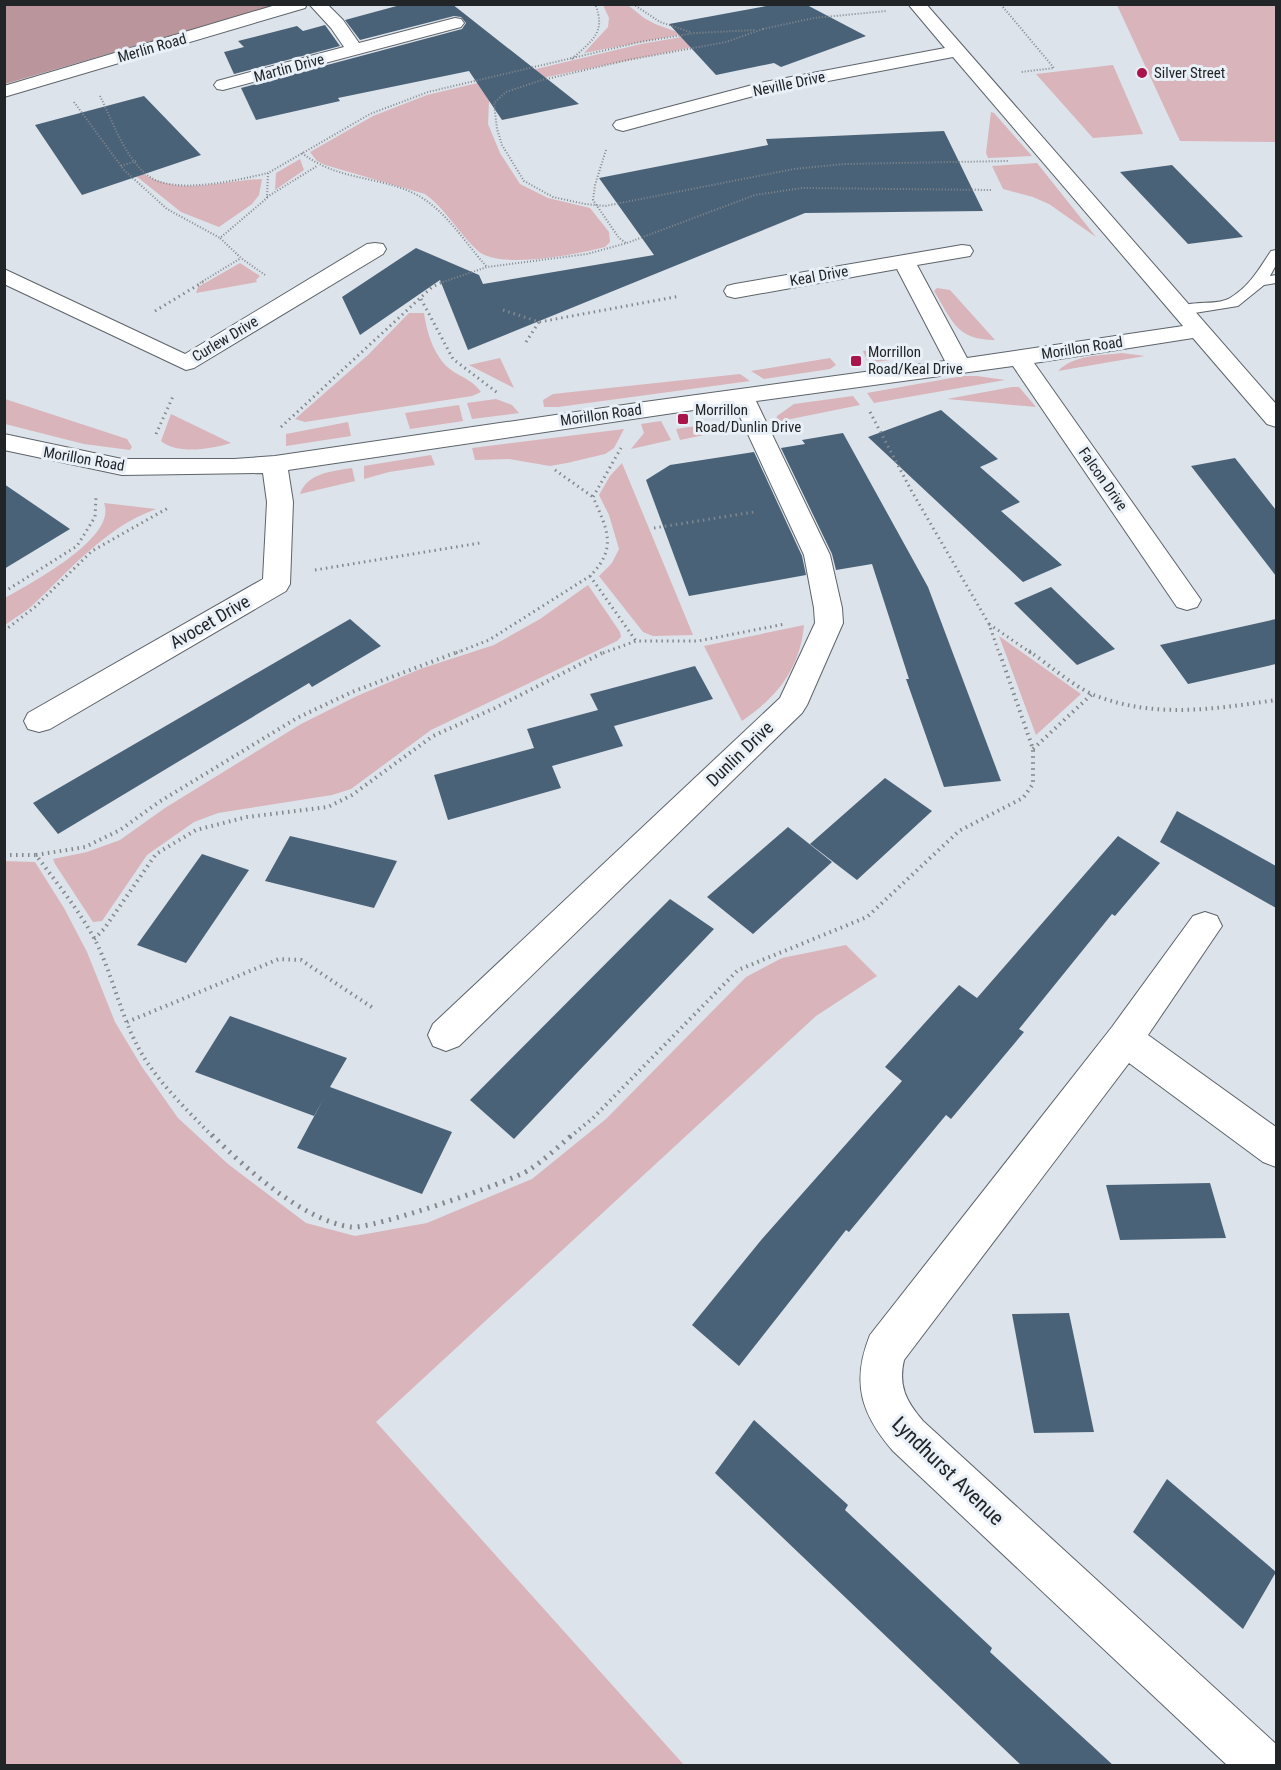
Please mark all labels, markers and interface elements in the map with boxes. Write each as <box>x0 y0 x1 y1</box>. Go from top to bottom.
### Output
street label: Merlin Road <box>116 30 188 66</box>
street label: Martin Drive <box>252 50 326 86</box>
place label: Silver Street <box>1154 64 1225 82</box>
marker: Silver Street <box>1135 66 1149 80</box>
street label: Neville Drive <box>751 68 827 100</box>
street label: Keal Drive <box>788 262 850 290</box>
street label: Curlew Drive <box>189 312 261 366</box>
street label: Morillon Road <box>1040 333 1124 363</box>
place label: Morrillon Road/Keal Drive <box>868 343 963 378</box>
marker: Morrillon Road/Keal Drive <box>849 354 863 368</box>
street label: Morillon Road <box>559 400 643 430</box>
place label: Morrillon Road/Dunlin Drive <box>695 401 801 436</box>
marker: Morrillon Road/Dunlin Drive <box>676 412 690 426</box>
street label: Morillon Road <box>42 443 126 475</box>
street label: Falcon Drive <box>1075 444 1131 514</box>
street label: Avocet Drive <box>166 590 253 653</box>
street label: Dunlin Drive <box>702 717 777 791</box>
street label: Lyndhurst Avenue <box>887 1412 1009 1530</box>

